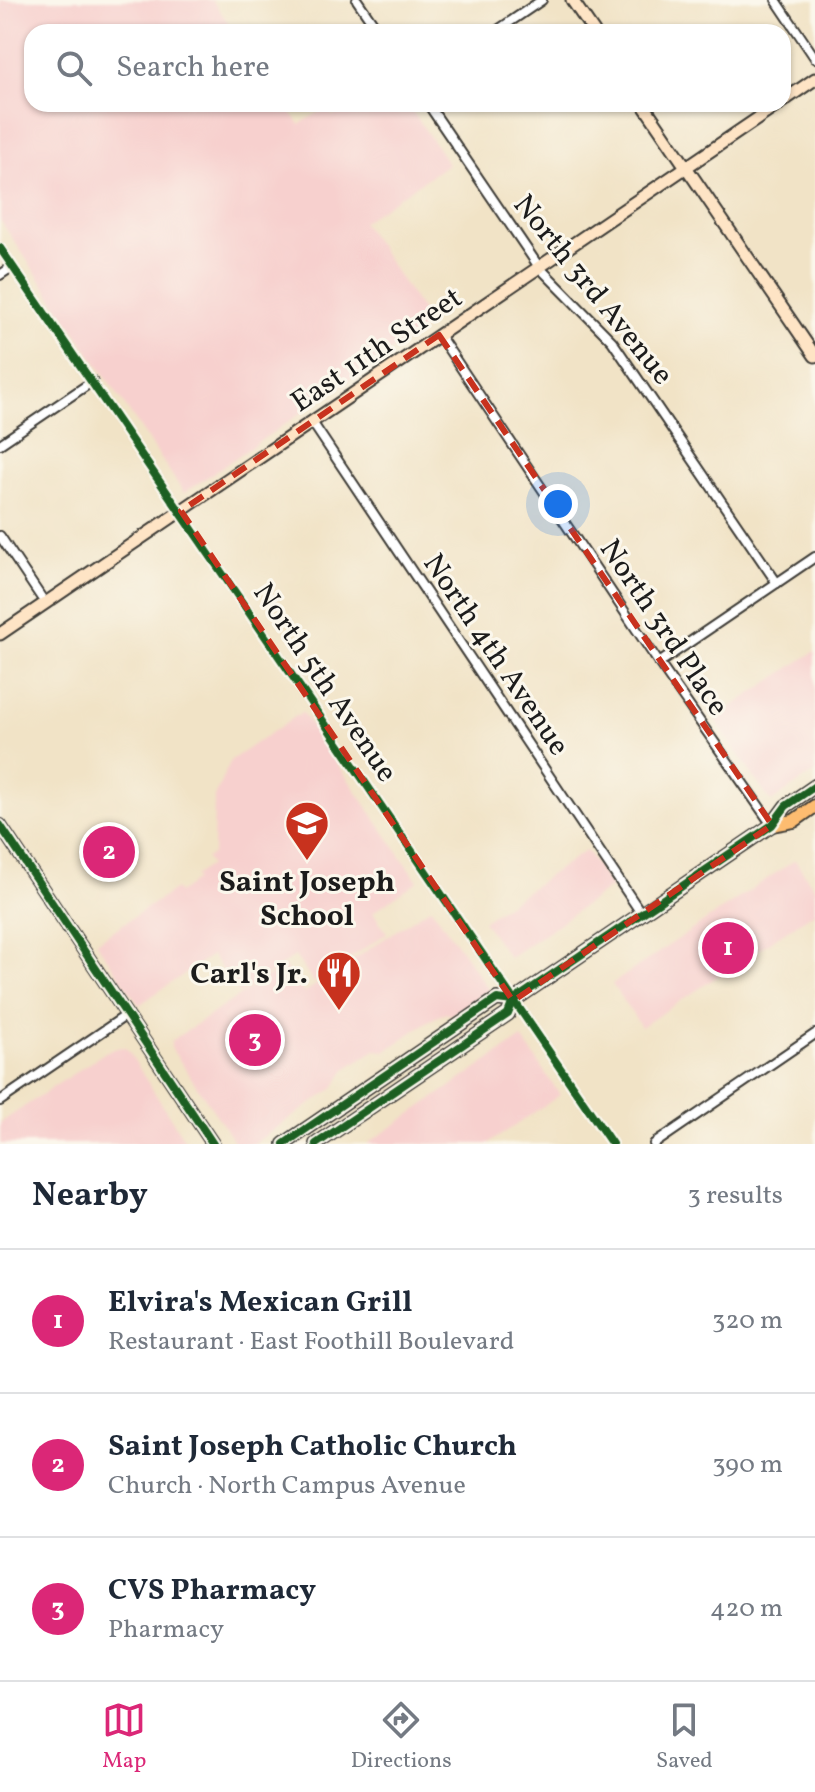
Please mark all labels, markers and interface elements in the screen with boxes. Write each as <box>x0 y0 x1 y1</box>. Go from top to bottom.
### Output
search box <box>24 24 791 112</box>
icon: search <box>52 46 96 90</box>
text: Search here <box>116 47 270 89</box>
street label: North 3rd Avenue <box>502 186 682 394</box>
street label: East 11th Street <box>283 278 471 424</box>
your location <box>538 484 578 524</box>
street label: North 3rd Place <box>589 531 738 725</box>
street label: North 4th Avenue <box>412 546 579 765</box>
street label: North 5th Avenue <box>242 575 407 791</box>
school or university icon: Saint Joseph School <box>283 799 331 862</box>
pin: 2 <box>83 822 135 882</box>
place label: Saint Joseph School <box>219 862 395 938</box>
pin: 1 <box>702 918 754 978</box>
restaurant icon: Carl's Jr. <box>315 949 363 1012</box>
place label: Carl's Jr. <box>190 954 308 996</box>
pin: 3 <box>229 1010 281 1070</box>
text: Nearby <box>32 1173 148 1220</box>
text: 3 results <box>687 1178 783 1214</box>
text: Elvira's Mexican Grill <box>108 1282 412 1324</box>
text: 1 <box>53 1303 63 1339</box>
text: 320 m <box>712 1303 783 1339</box>
text: Restaurant · East Foothill Boulevard <box>108 1324 514 1360</box>
text: Saint Joseph Catholic Church <box>108 1426 517 1468</box>
text: 2 <box>51 1447 65 1483</box>
text: 390 m <box>712 1447 783 1483</box>
text: Church · North Campus Avenue <box>108 1468 466 1504</box>
text: CVS Pharmacy <box>108 1570 316 1612</box>
text: 3 <box>51 1591 65 1627</box>
text: 420 m <box>710 1591 783 1627</box>
text: Pharmacy <box>108 1612 224 1648</box>
tab: Map <box>102 1698 146 1777</box>
tab: Directions <box>351 1698 452 1777</box>
tab: Saved <box>656 1698 713 1777</box>

